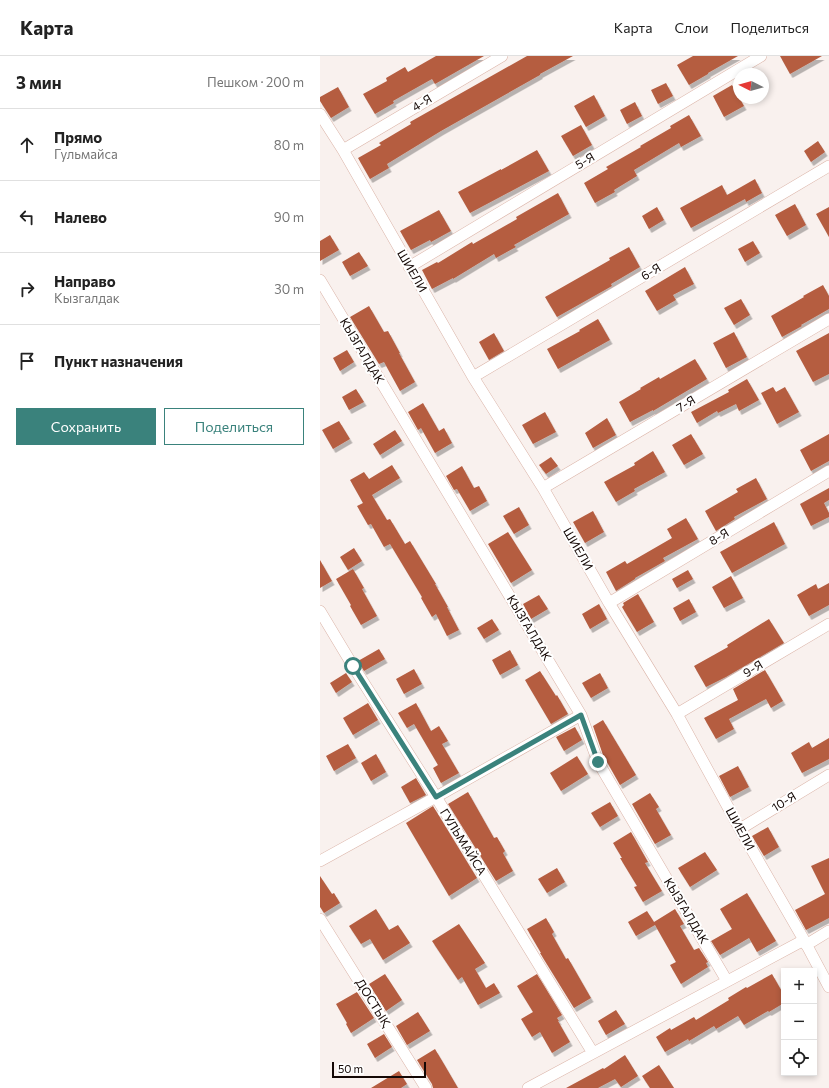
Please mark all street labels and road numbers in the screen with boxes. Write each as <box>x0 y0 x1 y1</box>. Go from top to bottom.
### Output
street label: 4-Я <box>409 91 434 113</box>
street label: 5-Я <box>572 149 597 171</box>
street label: ШИЕЛИ <box>395 247 431 294</box>
street label: 6-Я <box>638 260 663 282</box>
street label: КЫЗГАЛДАК <box>338 315 388 386</box>
street label: 7-Я <box>674 392 697 414</box>
street label: ШИЕЛИ <box>561 525 597 572</box>
street label: 8-Я <box>706 525 731 547</box>
street label: КЫЗГАЛДАК <box>505 592 555 663</box>
street label: 9-Я <box>740 657 765 679</box>
street label: 10-Я <box>769 788 798 814</box>
street label: ШИЕЛИ <box>723 805 758 852</box>
street label: ГУЛЬМАЙСА <box>438 806 490 877</box>
street label: КЫЗГАЛДАК <box>662 875 712 946</box>
street label: ДОСТЫҚ <box>354 976 394 1030</box>

